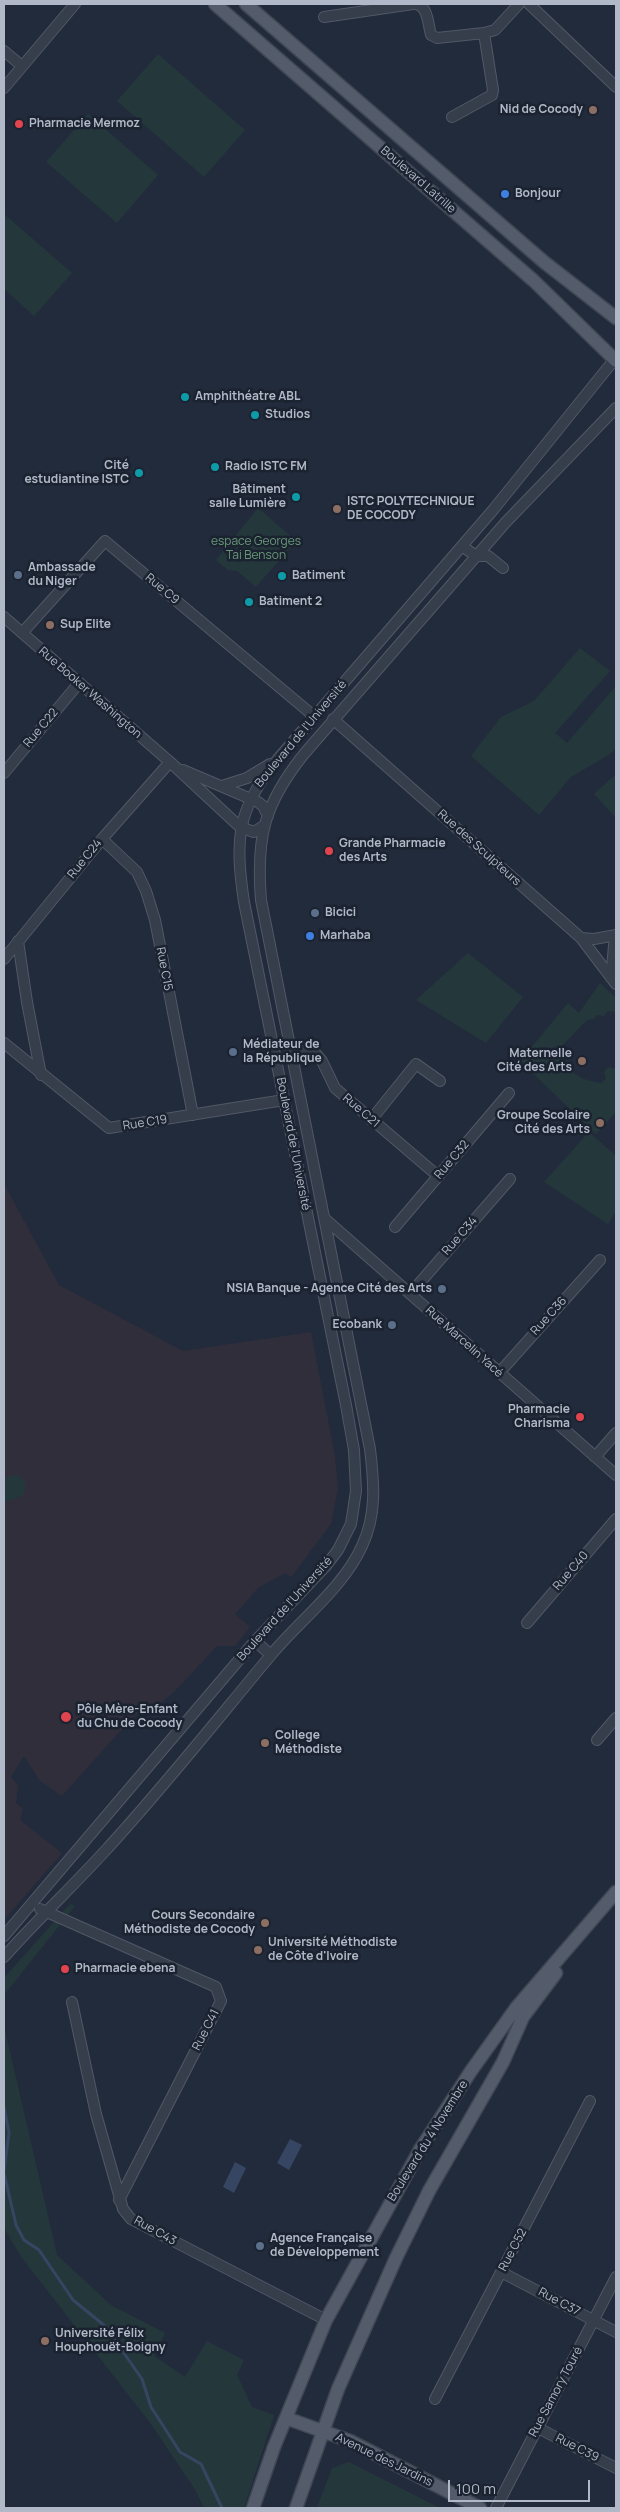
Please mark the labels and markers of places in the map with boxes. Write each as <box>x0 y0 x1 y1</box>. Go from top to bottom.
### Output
place label: Nid de Cocody <box>500 103 583 117</box>
marker: Nid de Cocody <box>587 104 599 116</box>
place label: Pharmacie Mermoz <box>29 117 140 131</box>
marker: Pharmacie Mermoz <box>13 118 25 130</box>
place label: Bonjour <box>515 187 561 201</box>
marker: Bonjour <box>499 188 511 200</box>
place label: Amphithéatre ABL <box>195 390 300 404</box>
marker: Amphithéatre ABL <box>179 391 191 403</box>
place label: Studios <box>265 408 310 422</box>
marker: Studios <box>249 409 261 421</box>
place label: Cité estudiantine ISTC <box>24 459 129 487</box>
place label: Radio ISTC FM <box>225 460 307 474</box>
marker: Radio ISTC FM <box>209 461 221 473</box>
marker: Cité estudiantine ISTC <box>133 467 145 479</box>
place label: Bâtiment salle Lumière <box>209 483 286 511</box>
marker: Bâtiment salle Lumière <box>290 491 302 503</box>
place label: ISTC POLYTECHNIQUE DE COCODY <box>347 495 475 523</box>
marker: ISTC POLYTECHNIQUE DE COCODY <box>331 503 343 515</box>
place label: Ambassade du Niger <box>28 561 96 589</box>
marker: Ambassade du Niger <box>12 569 24 581</box>
place label: Batiment <box>292 569 345 583</box>
marker: Batiment <box>276 570 288 582</box>
place label: Batiment 2 <box>259 595 322 609</box>
marker: Batiment 2 <box>243 596 255 608</box>
place label: Sup Elite <box>60 618 111 632</box>
marker: Sup Elite <box>44 619 56 631</box>
place label: Grande Pharmacie des Arts <box>339 837 446 865</box>
marker: Grande Pharmacie des Arts <box>323 845 335 857</box>
place label: Bicici <box>325 906 356 920</box>
marker: Bicici <box>309 907 321 919</box>
place label: Marhaba <box>320 929 371 943</box>
marker: Marhaba <box>304 930 316 942</box>
place label: Médiateur de la République <box>243 1038 322 1066</box>
marker: Médiateur de la République <box>227 1046 239 1058</box>
place label: Maternelle Cité des Arts <box>497 1047 572 1075</box>
marker: Maternelle Cité des Arts <box>576 1055 588 1067</box>
place label: Groupe Scolaire Cité des Arts <box>497 1109 590 1137</box>
marker: Groupe Scolaire Cité des Arts <box>594 1117 606 1129</box>
place label: NSIA Banque - Agence Cité des Arts <box>226 1282 432 1296</box>
marker: NSIA Banque - Agence Cité des Arts <box>436 1283 448 1295</box>
place label: Ecobank <box>333 1318 382 1332</box>
marker: Ecobank <box>386 1319 398 1331</box>
place label: Pharmacie Charisma <box>508 1403 570 1431</box>
marker: Pharmacie Charisma <box>574 1411 586 1423</box>
place label: Pôle Mère-Enfant du Chu de Cocody <box>77 1703 182 1731</box>
marker: Pôle Mère-Enfant du Chu de Cocody <box>59 1710 73 1724</box>
place label: College Méthodiste <box>275 1729 342 1757</box>
marker: College Méthodiste <box>259 1737 271 1749</box>
place label: Cours Secondaire Méthodiste de Cocody <box>124 1909 255 1937</box>
marker: Cours Secondaire Méthodiste de Cocody <box>259 1917 271 1929</box>
place label: Université Méthodiste de Côte d'Ivoire <box>268 1936 397 1964</box>
marker: Université Méthodiste de Côte d'Ivoire <box>252 1944 264 1956</box>
place label: Pharmacie ebena <box>75 1962 175 1976</box>
marker: Pharmacie ebena <box>59 1963 71 1975</box>
place label: Agence Française de Développement <box>270 2232 379 2260</box>
marker: Agence Française de Développement <box>254 2240 266 2252</box>
place label: Université Félix Houphouët-Boigny <box>55 2327 166 2355</box>
marker: Université Félix Houphouët-Boigny <box>39 2335 51 2347</box>

